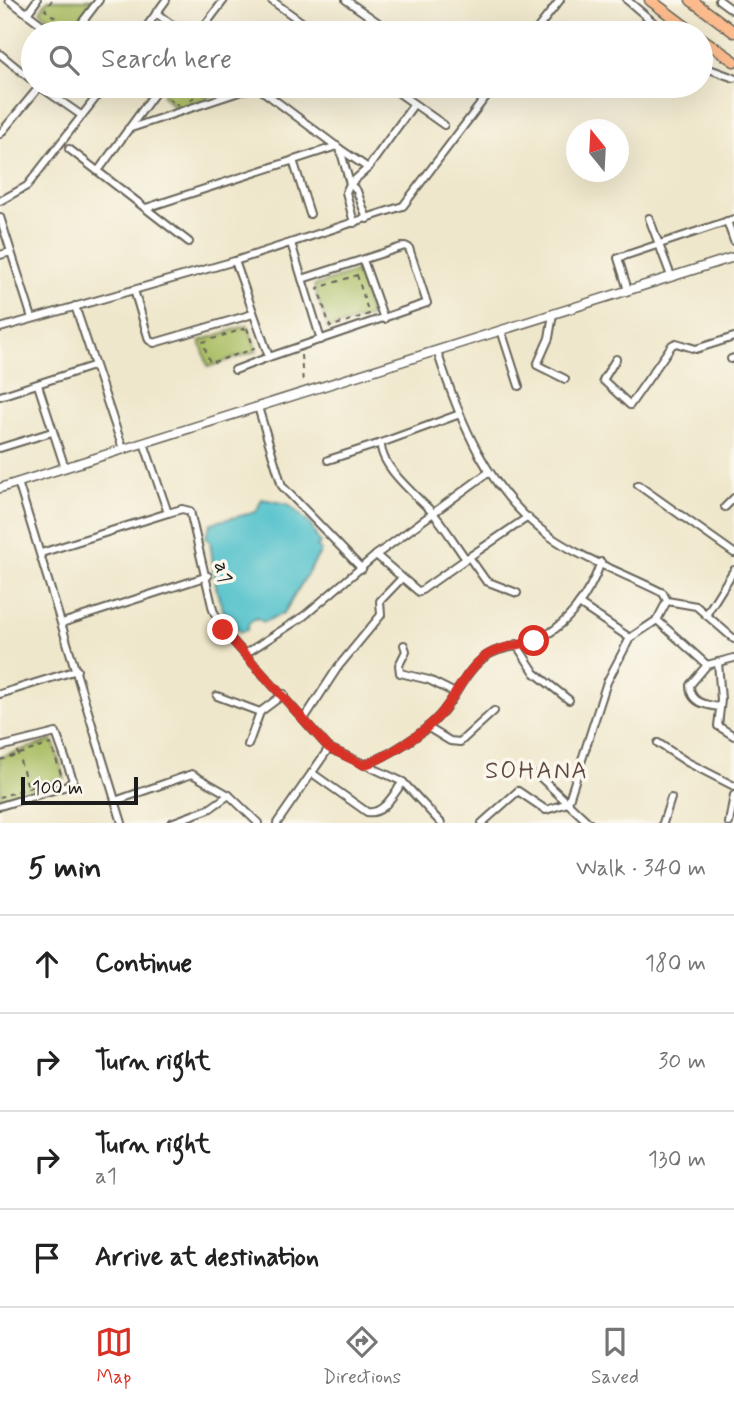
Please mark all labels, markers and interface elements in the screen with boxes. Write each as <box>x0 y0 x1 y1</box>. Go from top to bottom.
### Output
search box <box>21 21 713 98</box>
icon: search <box>45 41 83 79</box>
text: Search here <box>101 43 232 77</box>
north arrow <box>566 119 629 182</box>
street label: a1 <box>207 559 239 585</box>
route end <box>207 614 238 645</box>
route start <box>518 625 549 656</box>
district label: SOHANA <box>485 756 589 787</box>
scale bar <box>21 774 138 806</box>
text: 100 m <box>32 776 83 801</box>
text: 5 min <box>28 849 102 888</box>
text: Walk · 340 m <box>576 854 706 884</box>
icon: ahead <box>28 945 66 983</box>
text: Continue <box>95 947 192 981</box>
text: 180 m <box>645 949 706 979</box>
icon: right <box>28 1043 66 1081</box>
text: Turn right <box>95 1045 211 1079</box>
text: 30 m <box>658 1047 706 1077</box>
text: Turn right <box>95 1128 211 1162</box>
icon: right <box>28 1141 66 1179</box>
text: 130 m <box>648 1145 706 1175</box>
text: a1 <box>95 1162 117 1192</box>
icon: arrive <box>28 1239 66 1277</box>
text: Arrive at destination <box>95 1241 319 1275</box>
tab: Map <box>95 1323 133 1390</box>
tab: Directions <box>323 1323 401 1390</box>
tab: Saved <box>591 1323 639 1390</box>

